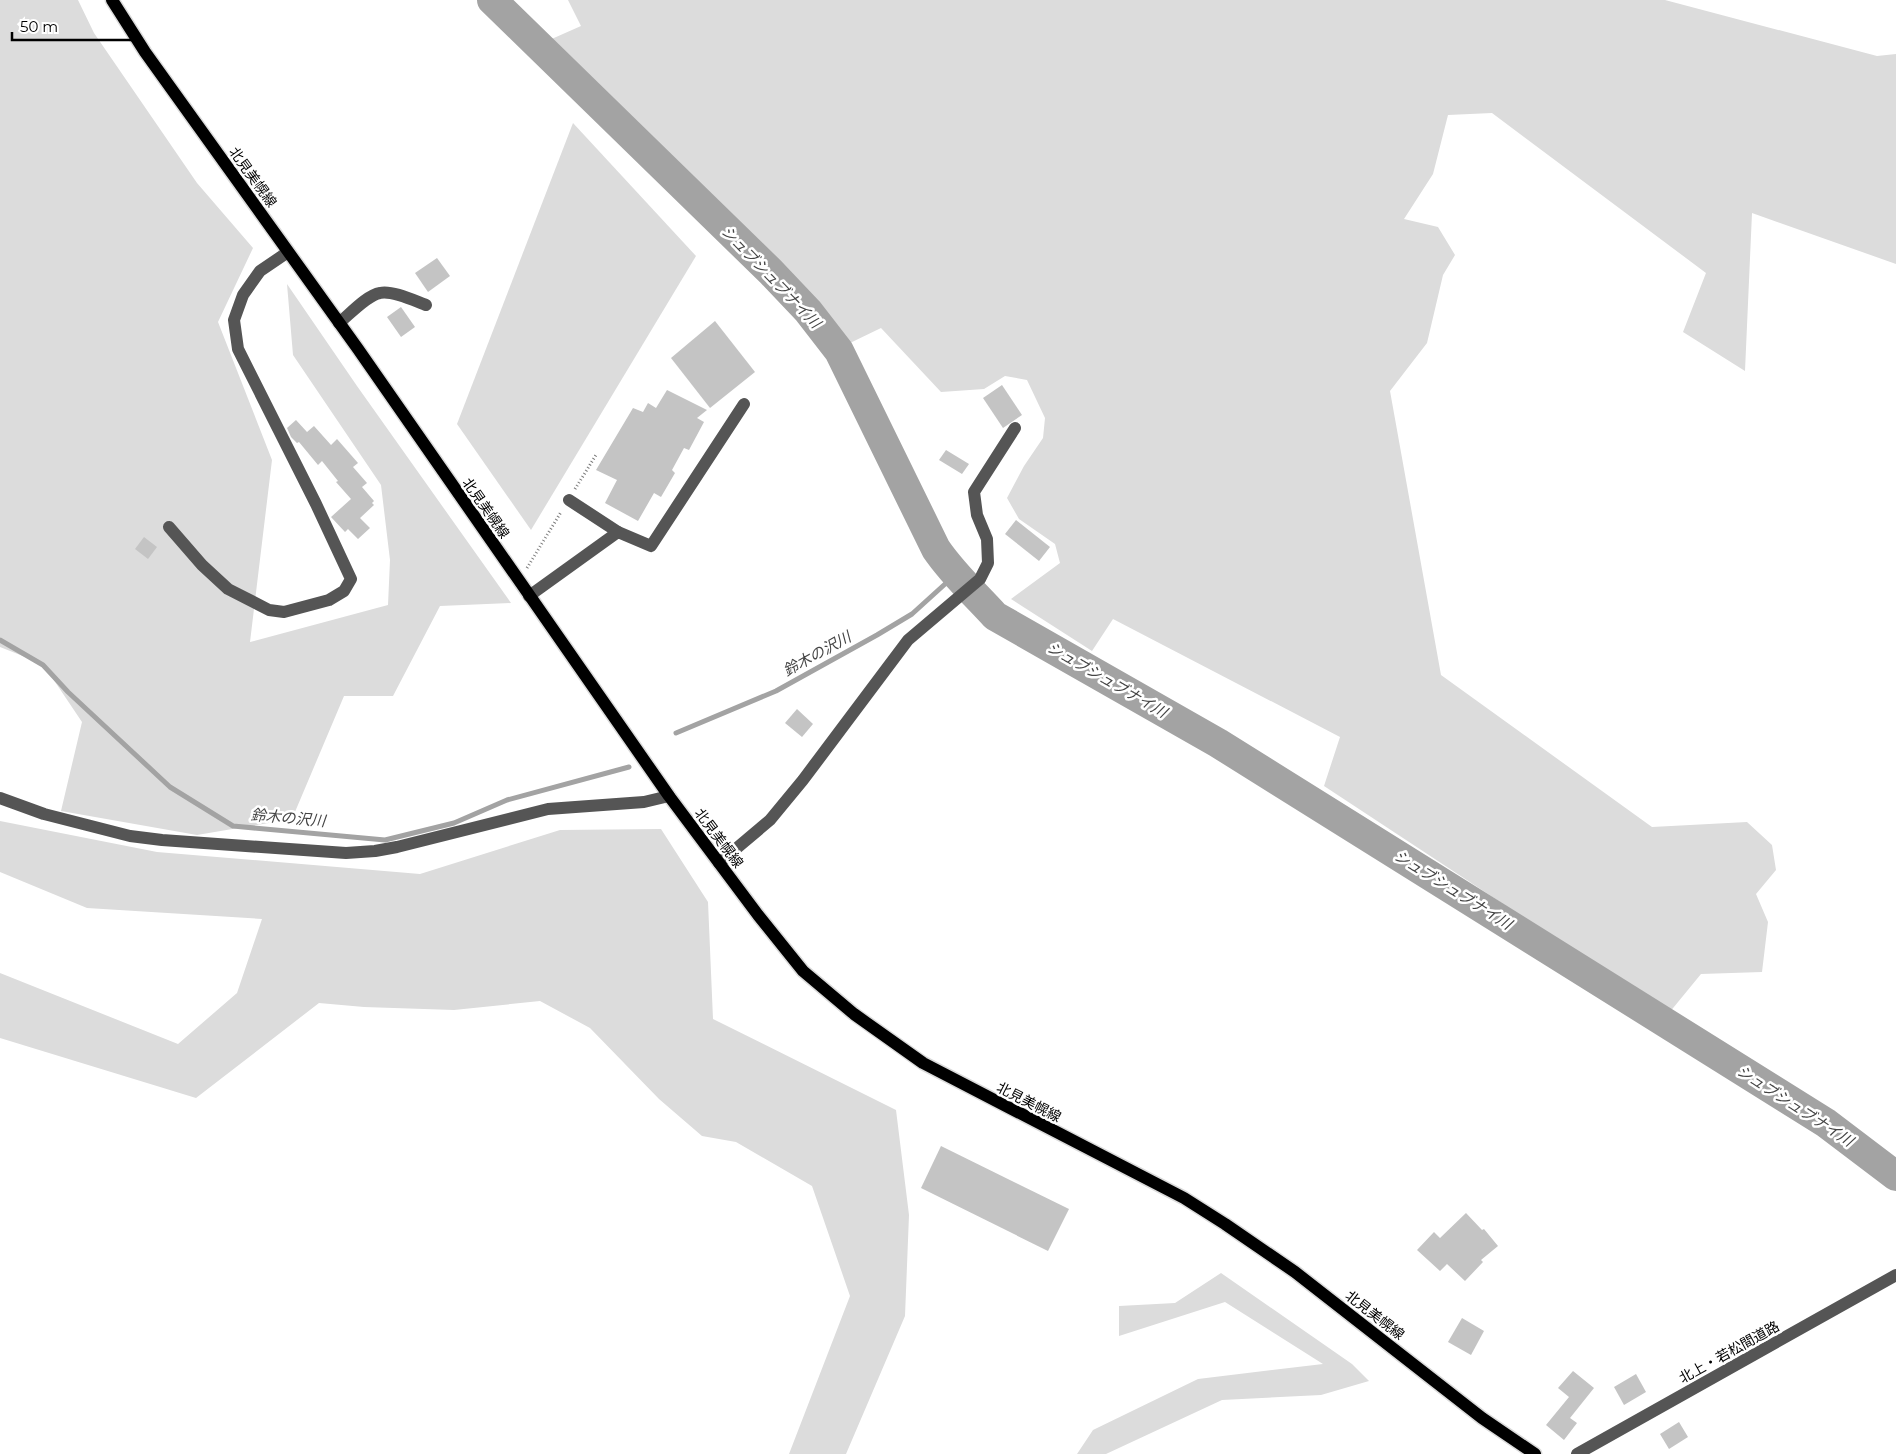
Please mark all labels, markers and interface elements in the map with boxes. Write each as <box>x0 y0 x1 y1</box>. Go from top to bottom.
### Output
scale bar <box>12 10 135 42</box>
text: 50 m <box>20 17 58 36</box>
street label: 北見美幌線 <box>225 143 281 211</box>
water label: シュブシュブナイ川 <box>718 221 826 333</box>
street label: 北見美幌線 <box>459 474 513 542</box>
water label: 鈴木の沢川 <box>779 626 856 680</box>
water label: シュブシュブナイ川 <box>1044 638 1172 723</box>
water label: 鈴木の沢川 <box>250 805 328 830</box>
street label: 北見美幌線 <box>691 805 747 871</box>
water label: シュブシュブナイ川 <box>1391 846 1517 934</box>
water label: シュブシュブナイ川 <box>1733 1061 1859 1151</box>
street label: 北見美幌線 <box>994 1078 1064 1126</box>
street label: 北見美幌線 <box>1342 1286 1408 1344</box>
street label: 北上・若松間道路 <box>1676 1317 1782 1387</box>

